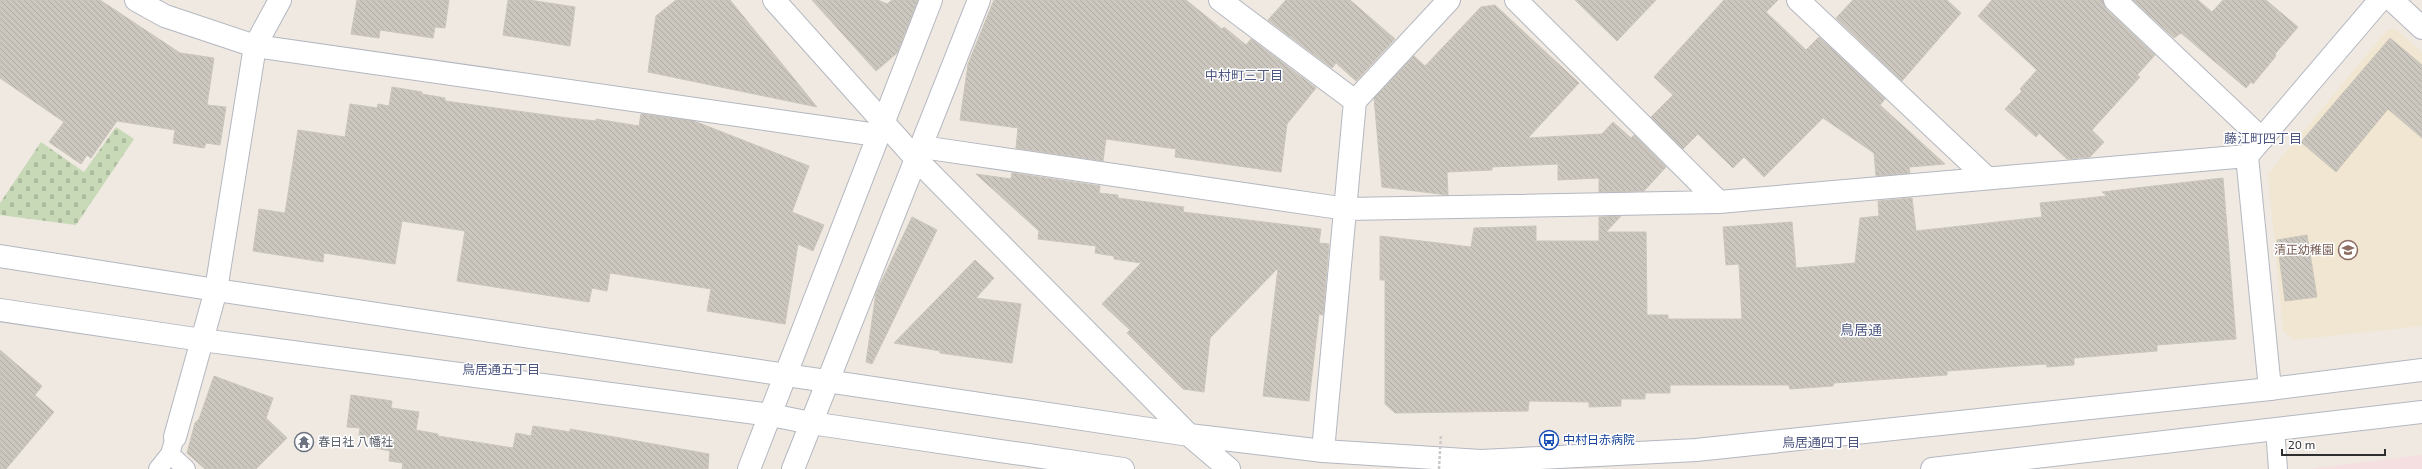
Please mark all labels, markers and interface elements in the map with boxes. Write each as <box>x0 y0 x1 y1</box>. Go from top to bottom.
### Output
district label: 中村町三丁目 <box>1205 67 1283 83</box>
district label: 藤江町四丁目 <box>2224 130 2302 146</box>
school or university icon: 清正幼稚園 <box>2337 239 2359 261</box>
place label: 清正幼稚園 <box>2274 242 2334 256</box>
district label: 鳥居通 <box>1840 321 1882 338</box>
district label: 鳥居通五丁目 <box>462 361 540 377</box>
bus stop icon: 中村日赤病院 <box>1538 429 1560 451</box>
temple icon: 春日社 八幡社 <box>293 431 315 453</box>
scale bar <box>2282 431 2385 457</box>
place label: 中村日赤病院 <box>1563 432 1635 446</box>
place label: 春日社 八幡社 <box>318 434 393 448</box>
district label: 鳥居通四丁目 <box>1782 434 1860 450</box>
text: 20 m <box>2288 437 2315 451</box>

